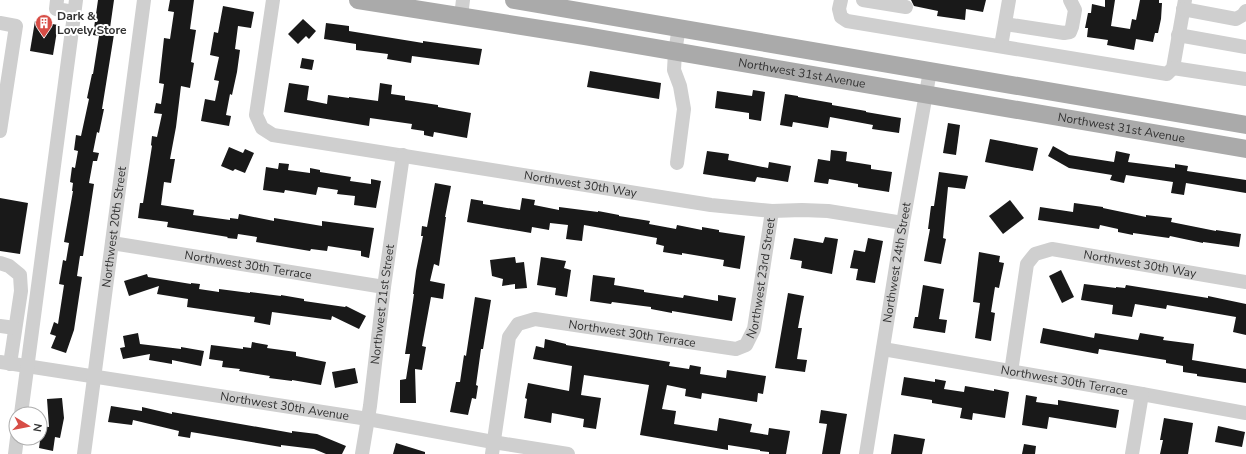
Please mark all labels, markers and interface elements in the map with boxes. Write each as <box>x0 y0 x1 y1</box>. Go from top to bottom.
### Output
place label: Dark & Lovely Store <box>57 8 127 38</box>
building icon: Dark & Lovely Store <box>34 13 54 38</box>
street label: Northwest 31st Avenue <box>737 54 867 92</box>
street label: Northwest 31st Avenue <box>1057 109 1186 146</box>
street label: Northwest 20th Street <box>98 165 130 288</box>
street label: Northwest 30th Way <box>523 167 639 201</box>
street label: Northwest 24th Street <box>879 200 915 324</box>
street label: Northwest 23rd Street <box>743 216 779 341</box>
street label: Northwest 21st Street <box>367 243 398 365</box>
street label: Northwest 30th Terrace <box>183 247 313 283</box>
street label: Northwest 30th Way <box>1082 247 1198 282</box>
street label: Northwest 30th Terrace <box>567 316 697 351</box>
street label: Northwest 30th Terrace <box>1000 362 1129 399</box>
street label: Northwest 30th Avenue <box>219 388 350 424</box>
north arrow <box>8 406 48 446</box>
text: N <box>29 422 45 433</box>

